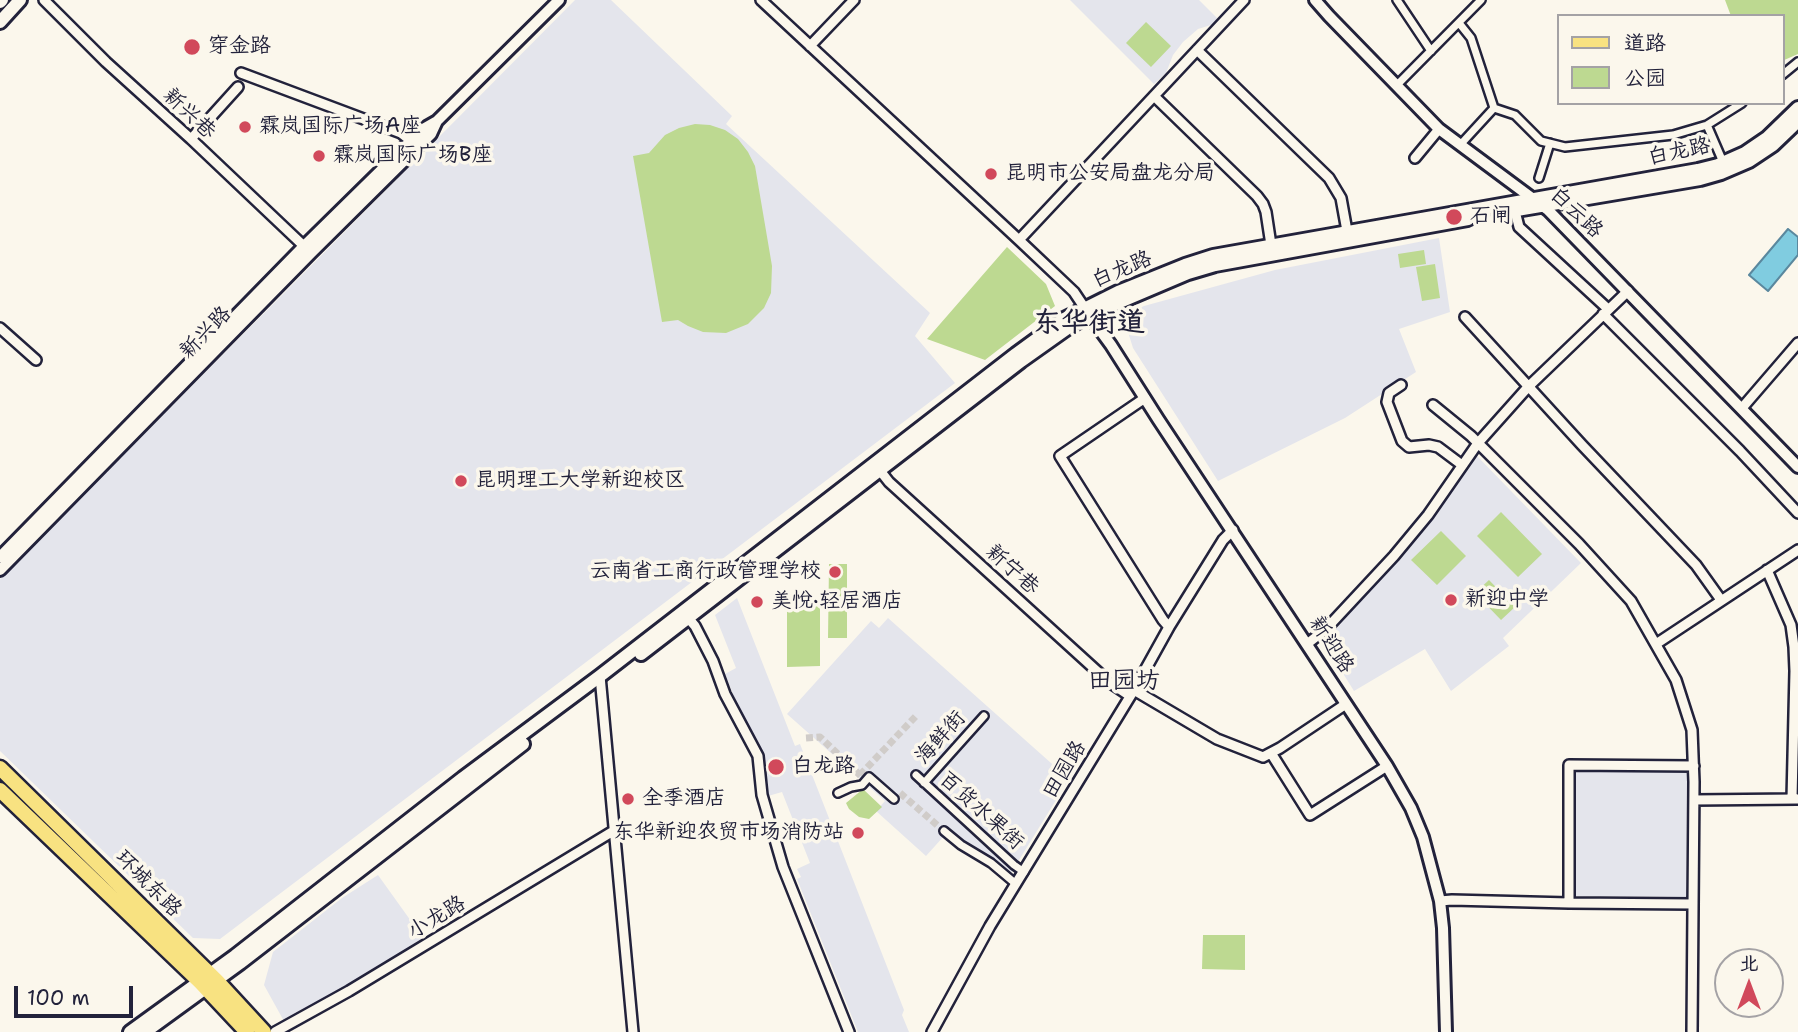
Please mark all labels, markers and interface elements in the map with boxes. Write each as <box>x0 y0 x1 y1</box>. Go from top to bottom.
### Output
legend <box>1556 14 1784 105</box>
text: 道路 <box>1624 29 1666 57</box>
place label: 穿金路 <box>208 34 271 60</box>
marker: 穿金路 <box>182 37 202 57</box>
text: 公园 <box>1624 64 1666 92</box>
street label: 新兴巷 <box>157 83 221 145</box>
place label: 霖岚国际广场A座 <box>259 114 421 140</box>
marker: 霖岚国际广场A座 <box>237 119 253 135</box>
street label: 白龙路 <box>1646 133 1712 171</box>
place label: 霖岚国际广场B座 <box>333 143 492 169</box>
marker: 霖岚国际广场B座 <box>311 148 327 164</box>
place label: 昆明市公安局盘龙分局 <box>1005 161 1215 187</box>
marker: 昆明市公安局盘龙分局 <box>983 166 999 182</box>
street label: 白云路 <box>1544 182 1608 244</box>
place label: 石闸 <box>1470 204 1512 230</box>
marker: 石闸 <box>1444 207 1464 227</box>
street label: 白龙路 <box>1088 246 1156 294</box>
street label: 新兴路 <box>175 302 237 364</box>
district label: 东华街道 <box>1033 307 1145 341</box>
place label: 昆明理工大学新迎校区 <box>475 468 685 494</box>
marker: 昆明理工大学新迎校区 <box>453 473 469 489</box>
street label: 新宁巷 <box>980 540 1044 600</box>
place label: 云南省工商行政管理学校 <box>590 559 821 585</box>
marker: 云南省工商行政管理学校 <box>827 564 843 580</box>
place label: 新迎中学 <box>1465 587 1549 613</box>
place label: 美悦·轻居酒店 <box>771 589 903 615</box>
marker: 新迎中学 <box>1443 592 1459 608</box>
marker: 美悦·轻居酒店 <box>749 594 765 610</box>
street label: 新迎路 <box>1303 612 1359 678</box>
district label: 田园坊 <box>1088 668 1160 696</box>
street label: 海鲜街 <box>911 706 971 770</box>
street label: 田园路 <box>1038 737 1092 803</box>
place label: 白龙路 <box>792 754 855 780</box>
marker: 白龙路 <box>766 757 786 777</box>
street label: 百货水果街 <box>934 767 1028 855</box>
place label: 全季酒店 <box>642 786 726 812</box>
marker: 全季酒店 <box>620 791 636 807</box>
place label: 东华新迎农贸市场消防站 <box>613 820 844 846</box>
marker: 东华新迎农贸市场消防站 <box>850 825 866 841</box>
street label: 环城东路 <box>109 845 187 923</box>
street label: 小龙路 <box>404 891 470 945</box>
north arrow <box>1714 948 1784 1018</box>
text: 北 <box>1739 951 1759 976</box>
scale bar <box>18 972 136 1016</box>
text: 100 m <box>27 984 90 1012</box>

